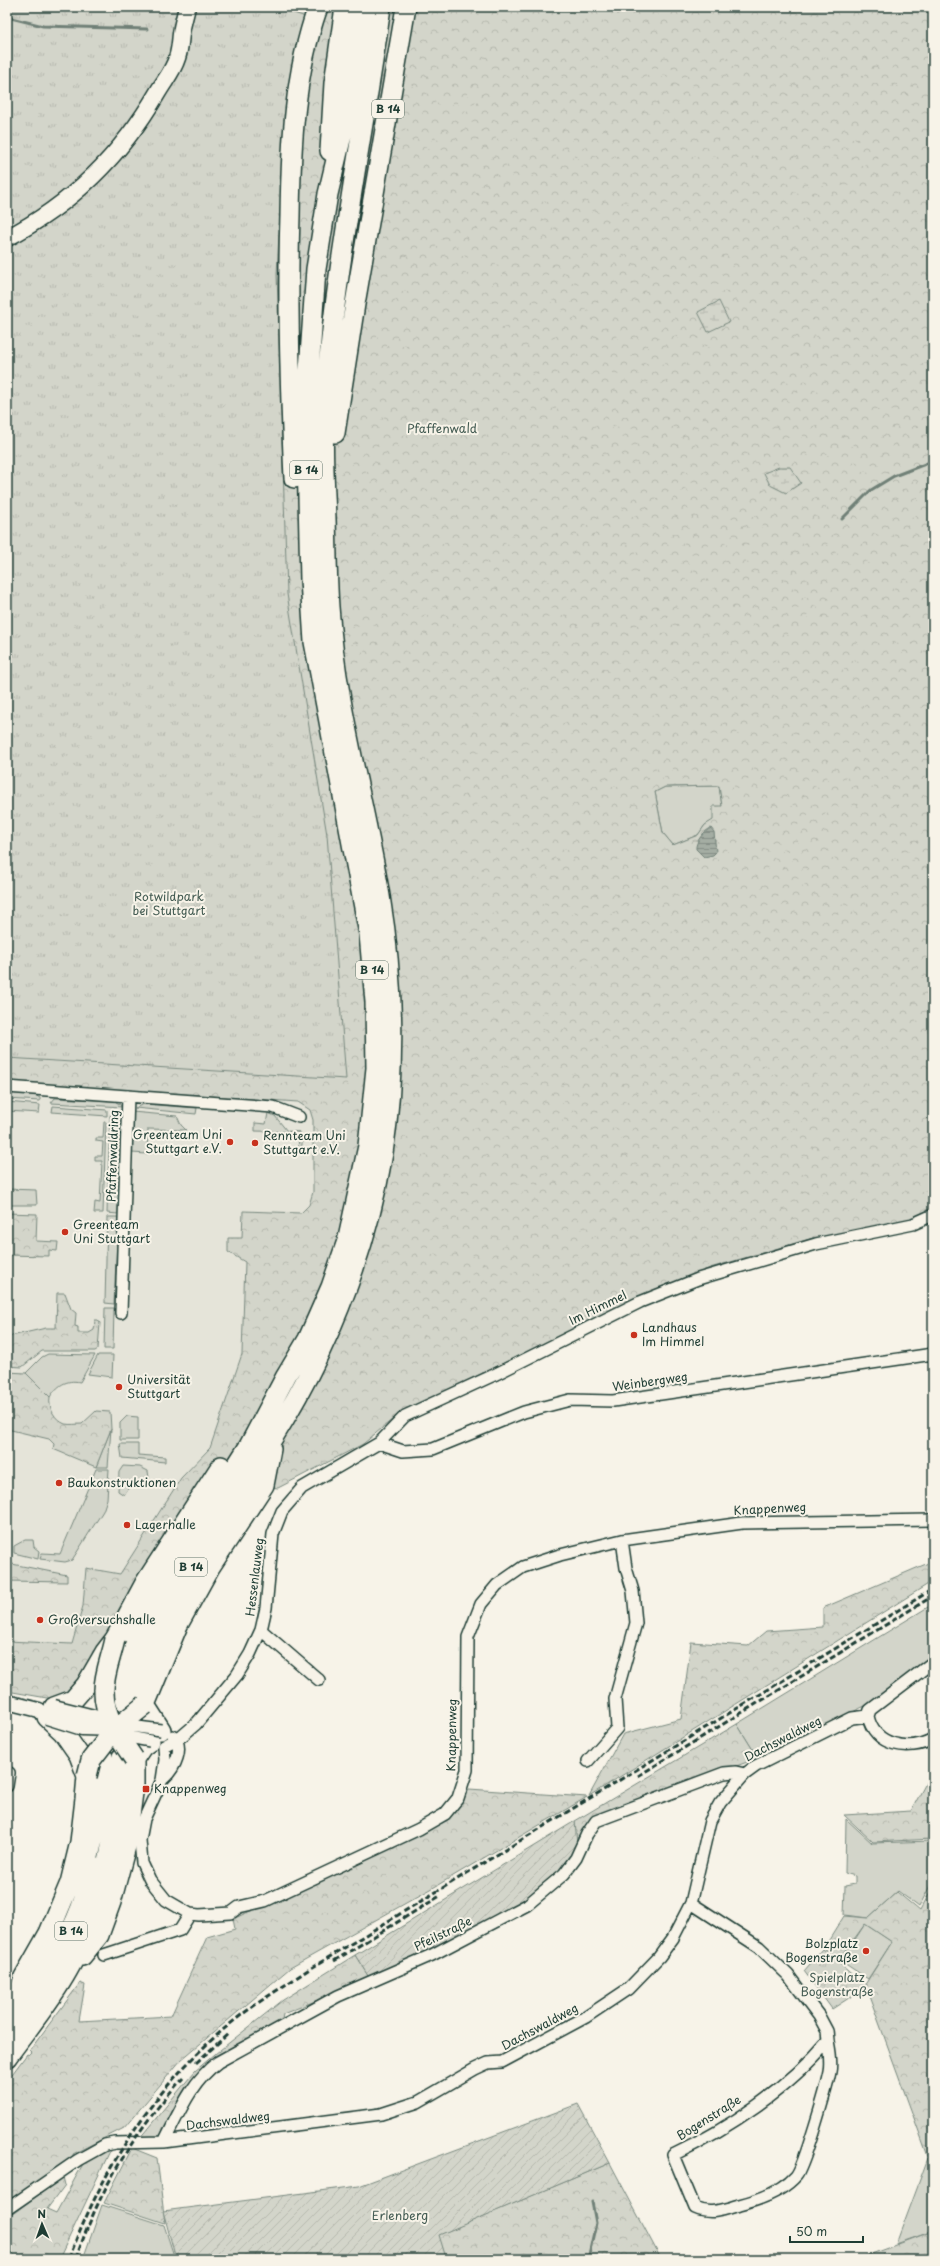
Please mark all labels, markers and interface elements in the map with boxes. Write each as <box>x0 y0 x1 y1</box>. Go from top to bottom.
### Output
road number: B 14 <box>372 100 404 118</box>
park label: Pfaffenwald <box>407 419 478 437</box>
road number: B 14 <box>290 461 322 479</box>
park label: Rotwildpark bei Stuttgart <box>133 887 206 919</box>
road number: B 14 <box>356 961 388 979</box>
street label: Pfaffenwaldring <box>101 1110 123 1202</box>
place label: Greenteam Uni Stuttgart e.V. <box>133 1125 222 1157</box>
place label: Rennteam Uni Stuttgart e.V. <box>263 1126 346 1158</box>
marker: Greenteam Uni Stuttgart e.V. <box>225 1137 235 1147</box>
marker: Rennteam Uni Stuttgart e.V. <box>250 1138 260 1148</box>
place label: Greenteam Uni Stuttgart <box>73 1215 150 1247</box>
marker: Greenteam Uni Stuttgart <box>60 1227 70 1237</box>
street label: Im Himmel <box>566 1285 629 1329</box>
place label: Landhaus Im Himmel <box>642 1318 704 1350</box>
marker: Landhaus Im Himmel <box>629 1330 639 1340</box>
street label: Weinbergweg <box>611 1367 689 1395</box>
place label: Universität Stuttgart <box>127 1370 191 1402</box>
marker: Universität Stuttgart <box>114 1382 124 1392</box>
place label: Baukonstruktionen <box>67 1473 176 1491</box>
marker: Baukonstruktionen <box>54 1478 64 1488</box>
street label: Knappenweg <box>733 1497 807 1519</box>
place label: Lagerhalle <box>135 1515 196 1533</box>
marker: Lagerhalle <box>122 1520 132 1530</box>
street label: Hessenlauweg <box>240 1536 268 1617</box>
road number: B 14 <box>175 1558 207 1576</box>
place label: Großversuchshalle <box>48 1610 156 1628</box>
marker: Großversuchshalle <box>35 1615 45 1625</box>
street label: Knappenweg <box>441 1698 461 1772</box>
street label: Dachswaldweg <box>741 1711 824 1765</box>
place label: Knappenweg <box>154 1779 227 1797</box>
marker: Knappenweg <box>141 1784 151 1794</box>
street label: Pfeilstraße <box>411 1911 475 1955</box>
road number: B 14 <box>55 1922 87 1940</box>
place label: Bolzplatz Bogenstraße <box>785 1934 858 1966</box>
marker: Bolzplatz Bogenstraße <box>861 1946 871 1956</box>
park label: Spielplatz Bogenstraße <box>801 1968 873 2000</box>
street label: Dachswaldweg <box>498 1998 581 2054</box>
street label: Bogenstraße <box>673 2090 744 2144</box>
street label: Dachswaldweg <box>185 2106 271 2134</box>
north arrow <box>22 2204 62 2244</box>
text: N <box>37 2205 47 2222</box>
park label: Erlenberg <box>372 2206 428 2224</box>
scale bar <box>790 2218 863 2244</box>
text: 50 m <box>796 2222 827 2240</box>

